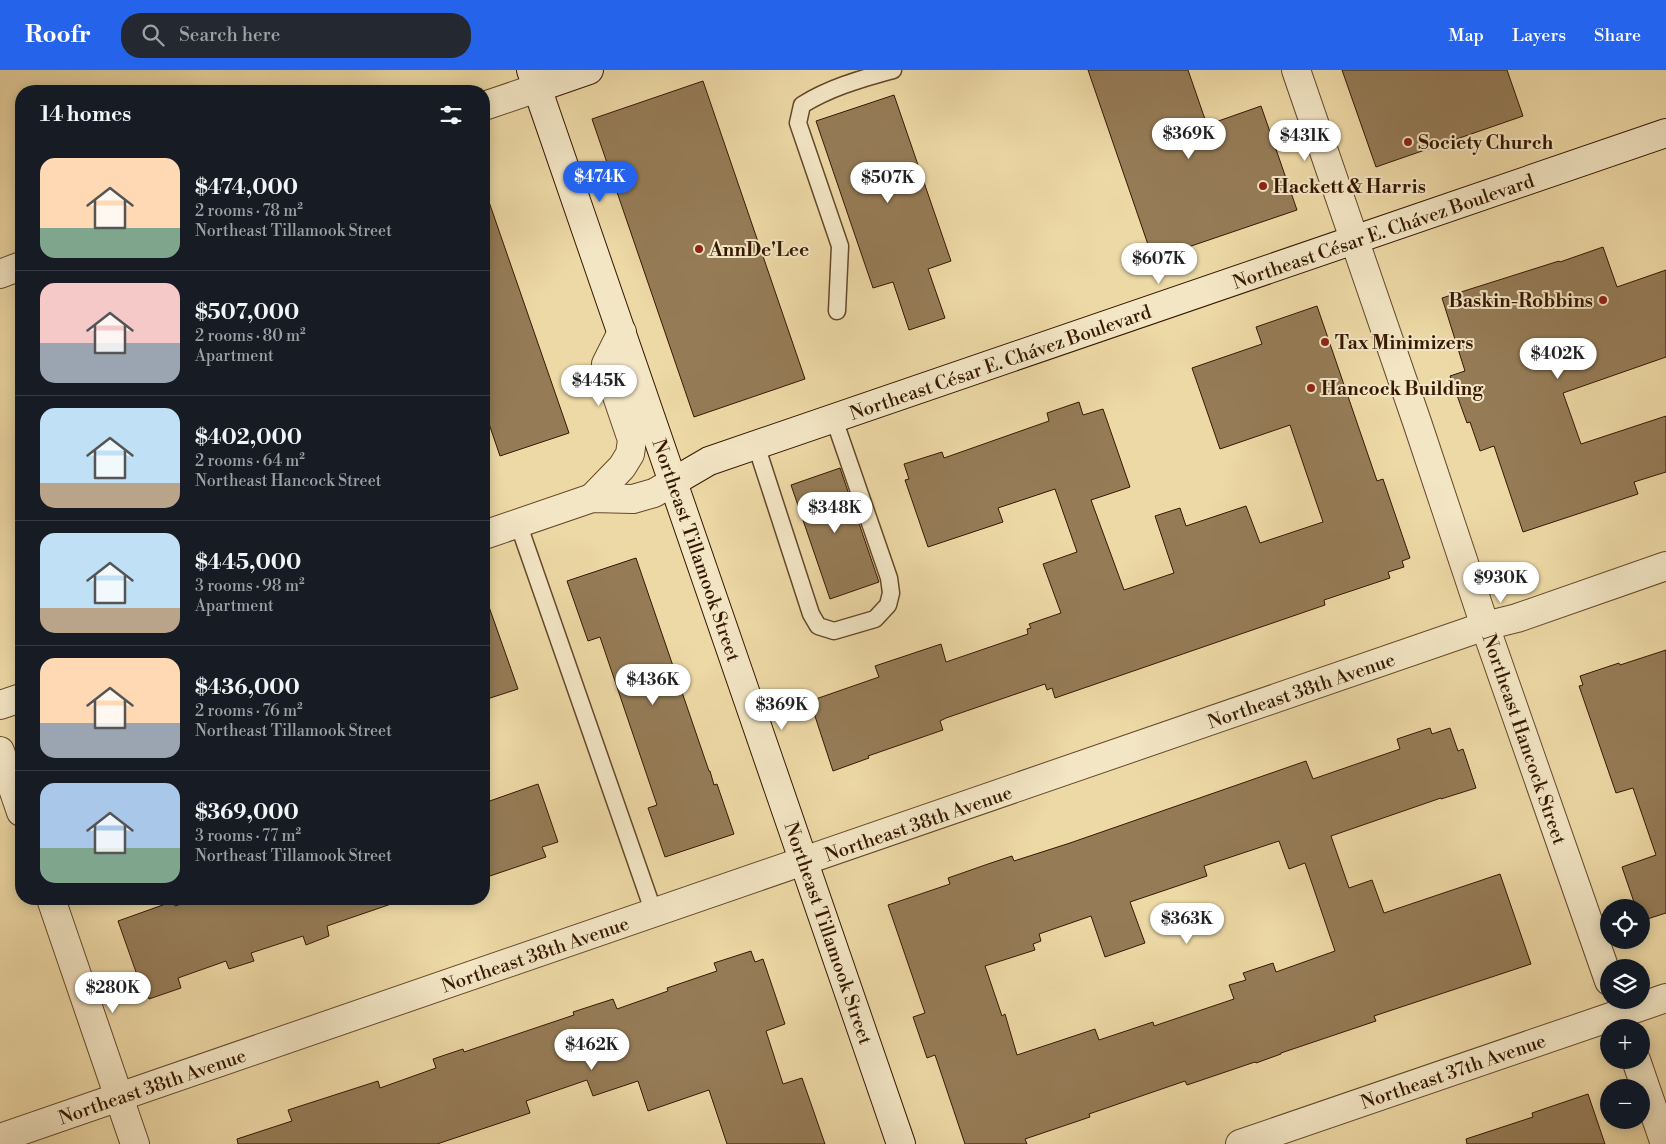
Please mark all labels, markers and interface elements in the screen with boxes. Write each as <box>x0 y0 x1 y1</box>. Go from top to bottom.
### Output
search box <box>121 13 471 58</box>
text: Roofr <box>25 20 91 50</box>
icon: search <box>139 21 167 49</box>
text: Search here <box>179 23 280 47</box>
text: Map <box>1449 24 1484 47</box>
text: Layers <box>1512 24 1566 47</box>
text: Share <box>1594 24 1641 47</box>
icon: filters <box>437 101 465 129</box>
text: 14 homes <box>40 102 131 128</box>
pin: $369K <box>1154 118 1224 160</box>
pin: $431K <box>1270 119 1340 162</box>
text: $369K <box>1163 124 1215 144</box>
text: $431K <box>1280 126 1330 146</box>
place label: Society Church <box>1418 131 1554 155</box>
marker: Society Church <box>1402 136 1414 148</box>
pin: $474K <box>565 160 635 203</box>
pin: $507K <box>853 162 923 204</box>
text: $474K <box>574 167 626 187</box>
text: $507K <box>861 168 915 188</box>
street label: Northeast César E. Chávez Boulevard <box>1229 169 1538 295</box>
text: $474,000 <box>195 175 298 201</box>
place label: Hackett & Harris <box>1273 175 1426 199</box>
icon: home <box>80 178 140 238</box>
marker: Hackett & Harris <box>1257 180 1269 192</box>
text: 2 rooms · 78 m² <box>195 201 303 221</box>
text: Northeast Tillamook Street <box>195 221 392 241</box>
place label: AnnDe'Lee <box>708 238 809 262</box>
pin: $607K <box>1124 242 1194 285</box>
marker: AnnDe'Lee <box>693 243 705 255</box>
text: $607K <box>1132 249 1186 269</box>
place label: Baskin-Robbins <box>1448 289 1593 313</box>
marker: Baskin-Robbins <box>1597 294 1609 306</box>
text: $507,000 <box>195 300 299 326</box>
street label: Northeast César E. Chávez Boulevard <box>846 300 1155 426</box>
icon: home <box>80 303 140 363</box>
text: 2 rooms · 80 m² <box>195 326 306 346</box>
place label: Tax Minimizers <box>1335 331 1473 355</box>
marker: Tax Minimizers <box>1319 336 1331 348</box>
pin: $402K <box>1523 338 1593 380</box>
text: $402K <box>1531 344 1585 364</box>
text: Apartment <box>195 346 274 366</box>
pin: $445K <box>564 364 634 407</box>
text: $445K <box>572 371 626 391</box>
place label: Hancock Building <box>1321 377 1484 401</box>
marker: Hancock Building <box>1305 382 1317 394</box>
text: $402,000 <box>195 425 302 451</box>
icon: home <box>80 428 140 488</box>
street label: Northeast Tillamook Street <box>647 436 746 665</box>
text: 2 rooms · 64 m² <box>195 451 305 471</box>
text: Northeast Hancock Street <box>195 471 381 491</box>
pin: $348K <box>800 492 870 534</box>
text: $348K <box>808 498 862 518</box>
text: $445,000 <box>195 550 301 576</box>
icon: home <box>80 553 140 613</box>
pin: $930K <box>1466 562 1536 604</box>
text: $930K <box>1474 568 1528 588</box>
text: 3 rooms · 98 m² <box>195 576 305 596</box>
text: Apartment <box>195 596 274 616</box>
street label: Northeast Hancock Street <box>1477 631 1572 848</box>
street label: Northeast 38th Avenue <box>1204 648 1398 734</box>
pin: $436K <box>618 664 688 706</box>
text: $436K <box>627 670 679 690</box>
text: $436,000 <box>195 675 300 701</box>
icon: home <box>80 678 140 738</box>
pin: $369K <box>747 688 817 731</box>
text: $369K <box>756 695 808 715</box>
text: 2 rooms · 76 m² <box>195 701 303 721</box>
text: Northeast Tillamook Street <box>195 721 392 741</box>
street label: Northeast 38th Avenue <box>821 781 1015 867</box>
text: $369,000 <box>195 800 299 826</box>
icon: home <box>80 803 140 863</box>
street label: Northeast Tillamook Street <box>779 819 878 1048</box>
text: 3 rooms · 77 m² <box>195 826 301 846</box>
text: Northeast Tillamook Street <box>195 846 392 866</box>
map controls <box>1600 899 1650 1129</box>
button: locate <box>1600 899 1650 949</box>
pin: $363K <box>1152 902 1222 945</box>
text: $363K <box>1161 909 1213 929</box>
street label: Northeast 38th Avenue <box>438 912 632 998</box>
button: layers <box>1600 959 1650 1009</box>
pin: $280K <box>78 972 148 1014</box>
text: $280K <box>86 978 140 998</box>
button: + <box>1600 1019 1650 1069</box>
pin: $462K <box>557 1028 627 1071</box>
street label: Northeast 37th Avenue <box>1357 1029 1549 1115</box>
text: $462K <box>565 1035 619 1055</box>
street label: Northeast 38th Avenue <box>55 1044 249 1130</box>
button: − <box>1600 1079 1650 1129</box>

